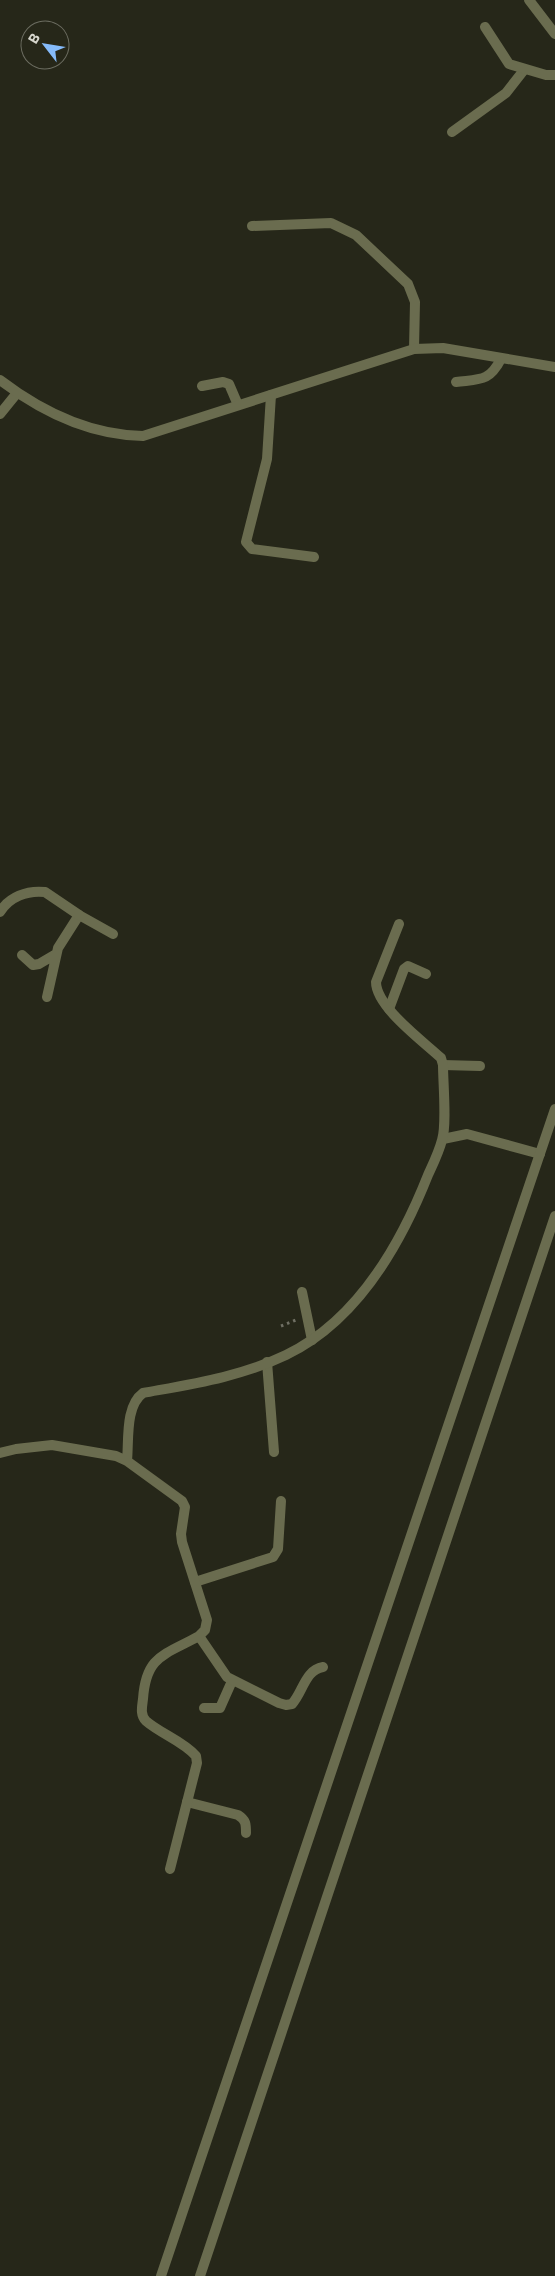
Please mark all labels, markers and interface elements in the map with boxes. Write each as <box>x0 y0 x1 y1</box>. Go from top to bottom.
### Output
north arrow <box>20 20 70 70</box>
text: B <box>24 30 44 47</box>

